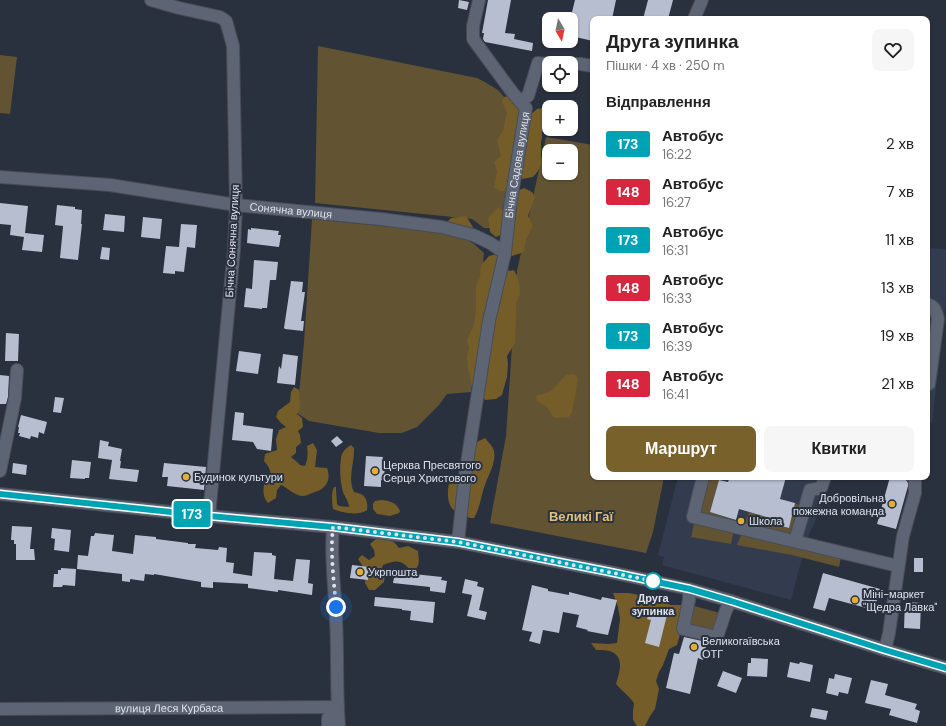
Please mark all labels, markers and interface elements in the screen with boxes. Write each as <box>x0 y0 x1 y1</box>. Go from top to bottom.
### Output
north arrow <box>542 12 578 48</box>
map controls <box>542 12 578 180</box>
text: Друга зупинка <box>606 29 739 54</box>
button: heart <box>872 29 914 71</box>
button: locate <box>542 56 578 92</box>
text: Пішки · 4 хв · 250 m <box>606 57 725 74</box>
text: Відправлення <box>606 92 711 112</box>
button: + <box>542 100 578 136</box>
street label: Бічна Садова вулиця <box>502 111 532 219</box>
text: Автобус <box>662 126 724 146</box>
text: 2 хв <box>886 134 914 154</box>
text: 173 <box>618 135 638 153</box>
button: − <box>542 144 578 180</box>
text: 16:22 <box>662 146 692 163</box>
text: Автобус <box>662 174 724 194</box>
text: 7 хв <box>887 182 914 202</box>
text: 148 <box>616 183 640 201</box>
street label: Бічна Сонячна вулиця <box>222 184 242 298</box>
text: 16:27 <box>662 194 691 211</box>
street label: Сонячна вулиця <box>249 199 333 221</box>
text: Автобус <box>662 222 724 242</box>
text: 11 хв <box>885 230 914 250</box>
text: 173 <box>618 231 638 249</box>
text: 16:31 <box>662 242 688 259</box>
text: Автобус <box>662 270 724 290</box>
text: 13 хв <box>881 278 914 298</box>
text: 148 <box>616 279 640 297</box>
text: 16:33 <box>662 290 692 307</box>
text: Автобус <box>662 318 724 338</box>
text: 19 хв <box>880 326 914 346</box>
text: 173 <box>618 327 638 345</box>
text: 16:39 <box>662 338 692 355</box>
text: Автобус <box>662 366 724 386</box>
text: 21 хв <box>881 374 914 394</box>
text: 148 <box>616 375 640 393</box>
text: 16:41 <box>662 386 689 403</box>
button: Маршрут <box>606 426 756 472</box>
button: Квитки <box>764 426 914 472</box>
place label: Церква Пресвятого Серця Христового <box>383 458 481 485</box>
marker: Церква Пресвятого Серця Христового <box>370 466 380 476</box>
place label: Будинок культури <box>194 470 283 484</box>
marker: Будинок культури <box>181 472 191 482</box>
place label: Добровільна пожежна команда <box>793 491 885 518</box>
marker: Добровільна пожежна команда <box>887 499 897 509</box>
line badge: 173 <box>169 501 215 527</box>
text: 173 <box>182 505 202 523</box>
district label: Великі Гаї <box>549 508 613 525</box>
place label: Школа <box>749 514 783 528</box>
marker: Школа <box>736 516 746 526</box>
place label: Укрпошта <box>368 565 418 579</box>
marker: Укрпошта <box>355 567 365 577</box>
marker: Друга зупинка <box>644 572 662 590</box>
place label: Міні-маркет "Щедра Лавка" <box>863 587 938 614</box>
place label: Друга зупинка <box>632 591 675 618</box>
marker: Міні-маркет "Щедра Лавка" <box>850 595 860 605</box>
your location <box>326 597 346 617</box>
place label: Великогаївська ОТГ <box>702 634 781 661</box>
marker: Великогаївська ОТГ <box>689 642 699 652</box>
street label: вулиця Леся Курбаса <box>115 701 224 715</box>

